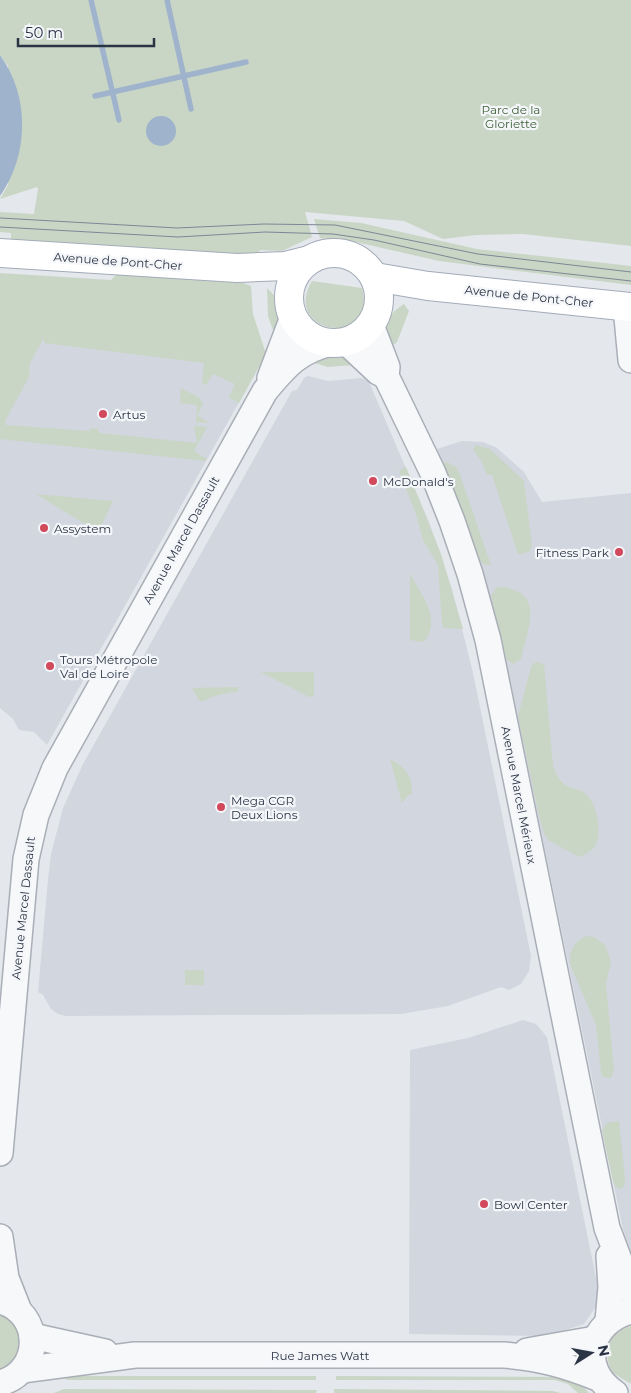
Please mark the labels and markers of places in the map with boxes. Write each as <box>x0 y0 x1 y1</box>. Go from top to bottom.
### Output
place label: Artus <box>113 407 146 422</box>
marker: Artus <box>97 408 109 420</box>
place label: McDonald's <box>383 474 454 489</box>
marker: McDonald's <box>367 475 379 487</box>
place label: Assystem <box>54 521 111 536</box>
marker: Assystem <box>38 522 50 534</box>
place label: Fitness Park <box>536 545 610 560</box>
marker: Fitness Park <box>613 546 625 558</box>
place label: Tours Métropole Val de Loire <box>60 652 158 681</box>
marker: Tours Métropole Val de Loire <box>44 660 56 672</box>
place label: Mega CGR Deux Lions <box>231 793 298 822</box>
marker: Mega CGR Deux Lions <box>215 801 227 813</box>
place label: Bowl Center <box>494 1197 568 1212</box>
marker: Bowl Center <box>478 1198 490 1210</box>

